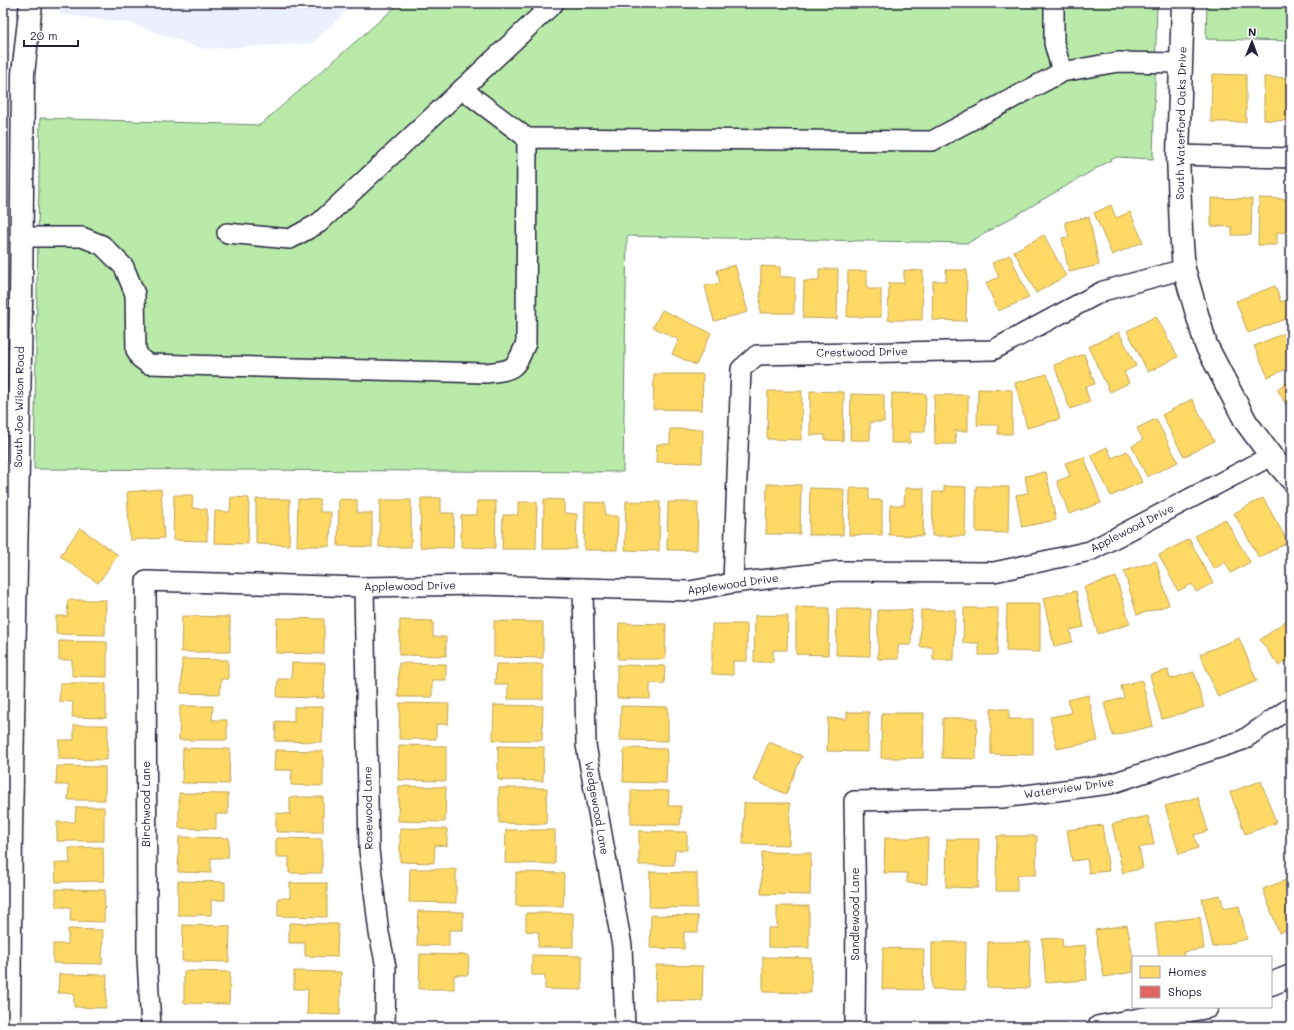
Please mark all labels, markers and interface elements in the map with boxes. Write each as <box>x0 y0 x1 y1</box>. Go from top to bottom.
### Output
scale bar <box>24 22 78 48</box>
north arrow <box>1232 22 1272 62</box>
text: N <box>1248 24 1256 39</box>
text: 20 m <box>30 27 58 43</box>
street label: South Waterford Oaks Drive <box>1172 46 1189 200</box>
street label: Crestwood Drive <box>816 343 908 360</box>
street label: South Joe Wilson Road <box>10 346 27 468</box>
street label: Applewood Drive <box>1087 500 1176 555</box>
street label: Applewood Drive <box>686 570 780 597</box>
street label: Applewood Drive <box>364 577 456 594</box>
street label: Wedgewood Lane <box>582 760 613 856</box>
street label: Birchwood Lane <box>138 761 153 847</box>
street label: Rosewood Lane <box>359 766 376 850</box>
street label: Waterview Drive <box>1023 774 1115 801</box>
street label: Sandlewood Lane <box>847 867 862 961</box>
legend <box>1132 956 1272 1008</box>
text: Homes <box>1168 963 1207 979</box>
text: Shops <box>1168 983 1202 999</box>

